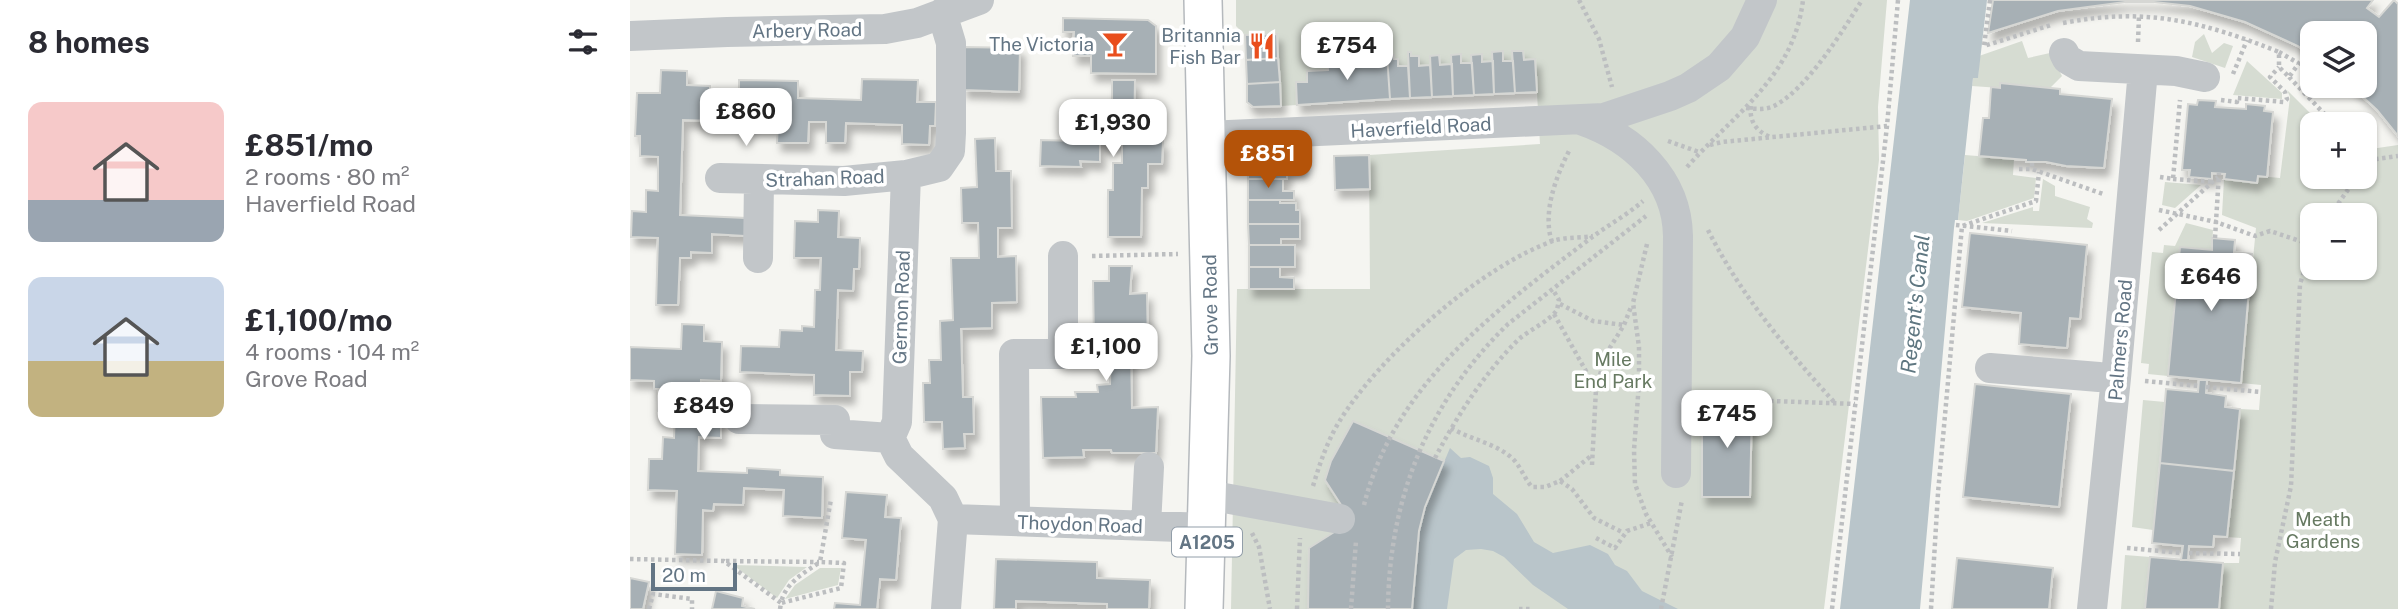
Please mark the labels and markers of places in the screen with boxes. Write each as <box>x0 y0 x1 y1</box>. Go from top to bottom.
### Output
pin: £754 <box>1306 22 1388 82</box>
place label: Britannia Fish Bar <box>1161 24 1241 68</box>
bar icon: The Victoria <box>1100 29 1130 59</box>
restaurant icon: Britannia Fish Bar <box>1247 31 1277 61</box>
place label: The Victoria <box>989 33 1094 55</box>
pin: £860 <box>705 88 787 148</box>
pin: £1,930 <box>1056 100 1170 159</box>
pin: £851 <box>1227 130 1309 190</box>
pin: £646 <box>2170 254 2252 313</box>
pin: £1,100 <box>1049 324 1163 383</box>
pin: £849 <box>663 382 745 442</box>
pin: £745 <box>1686 391 1768 450</box>

